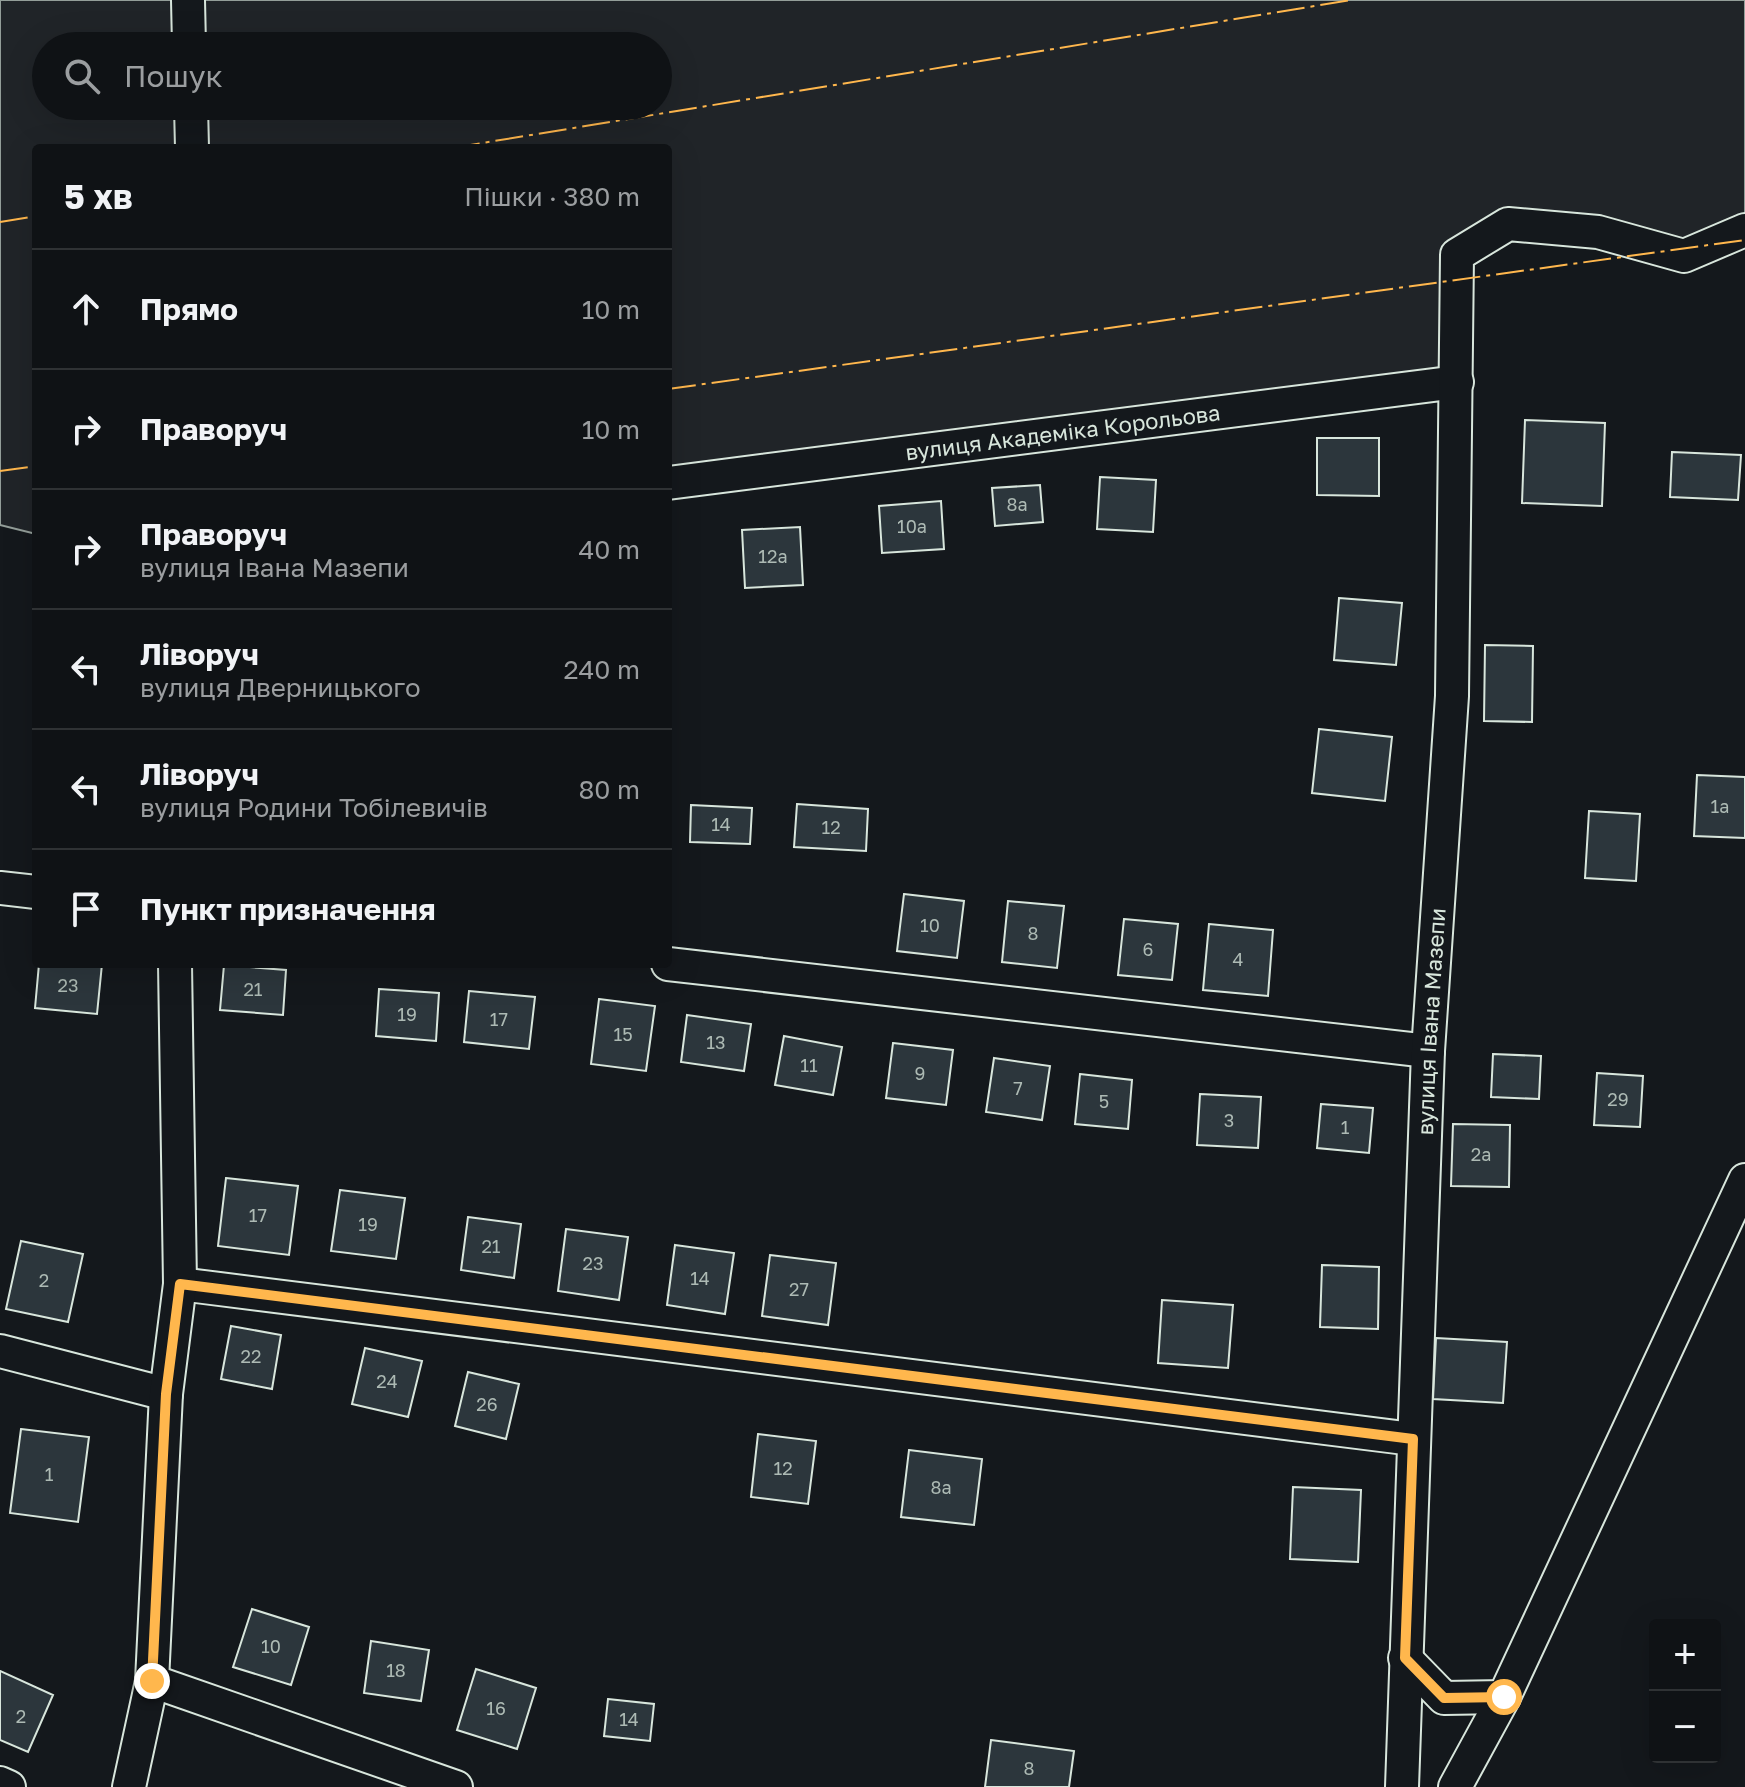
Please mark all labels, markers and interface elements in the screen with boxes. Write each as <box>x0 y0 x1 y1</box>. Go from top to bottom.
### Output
search box <box>32 32 672 120</box>
icon: search <box>60 54 104 98</box>
text: Пошук <box>124 58 223 94</box>
text: 5 хв <box>64 176 133 216</box>
text: Пішки · 380 m <box>464 181 640 212</box>
icon: ahead <box>64 287 108 331</box>
text: Прямо <box>140 291 238 327</box>
text: 10 m <box>582 294 640 325</box>
street label: вулиця Академіка Корольова <box>904 398 1222 466</box>
icon: right <box>64 407 108 451</box>
text: Праворуч <box>140 411 287 447</box>
text: 10 m <box>582 414 640 445</box>
house number: 8а <box>1006 493 1028 515</box>
house number: 10а <box>897 515 927 537</box>
text: Праворуч <box>140 516 287 552</box>
icon: right <box>64 527 108 571</box>
text: 40 m <box>579 534 640 565</box>
house number: 12а <box>758 545 788 567</box>
text: вулиця Івана Мазепи <box>140 552 409 583</box>
text: Ліворуч <box>140 636 259 672</box>
icon: left <box>64 647 108 691</box>
text: 240 m <box>563 654 640 685</box>
text: вулиця Дверницького <box>140 672 421 703</box>
text: Ліворуч <box>140 756 259 792</box>
icon: left <box>64 767 108 811</box>
text: 80 m <box>579 774 640 805</box>
text: вулиця Родини Тобілевичів <box>140 792 488 823</box>
house number: 1а <box>1711 795 1729 817</box>
house number: 14 <box>711 813 731 835</box>
house number: 12 <box>821 816 841 838</box>
icon: arrive <box>64 887 108 931</box>
text: Пункт призначення <box>140 891 436 927</box>
street label: вулиця Івана Мазепи <box>1411 907 1451 1136</box>
house number: 10 <box>920 914 940 936</box>
house number: 8 <box>1028 922 1038 944</box>
house number: 6 <box>1143 938 1153 960</box>
house number: 4 <box>1233 948 1244 970</box>
house number: 23 <box>58 974 78 996</box>
house number: 21 <box>243 978 263 1000</box>
house number: 19 <box>397 1003 417 1025</box>
house number: 17 <box>490 1008 508 1030</box>
house number: 15 <box>613 1023 633 1045</box>
house number: 13 <box>706 1031 726 1053</box>
house number: 11 <box>800 1054 818 1076</box>
house number: 9 <box>915 1062 925 1084</box>
house number: 7 <box>1013 1077 1023 1099</box>
house number: 29 <box>1607 1088 1629 1110</box>
house number: 5 <box>1099 1090 1109 1112</box>
house number: 3 <box>1224 1109 1234 1131</box>
house number: 1 <box>1341 1116 1350 1138</box>
house number: 2а <box>1471 1143 1491 1165</box>
house number: 17 <box>249 1204 267 1226</box>
house number: 19 <box>358 1213 378 1235</box>
house number: 21 <box>481 1235 501 1257</box>
house number: 23 <box>583 1252 603 1274</box>
house number: 14 <box>690 1267 710 1289</box>
house number: 2 <box>39 1269 49 1291</box>
house number: 27 <box>789 1278 809 1300</box>
house number: 22 <box>241 1345 261 1367</box>
house number: 24 <box>376 1370 398 1392</box>
house number: 26 <box>476 1393 498 1415</box>
house number: 12 <box>773 1457 793 1479</box>
house number: 1 <box>45 1463 54 1485</box>
house number: 8а <box>930 1476 952 1498</box>
map controls <box>1649 1619 1721 1763</box>
button: + <box>1649 1619 1721 1691</box>
house number: 10 <box>261 1635 281 1657</box>
house number: 18 <box>386 1659 406 1681</box>
route end <box>134 1663 170 1699</box>
route start <box>1486 1679 1522 1715</box>
button: − <box>1649 1691 1721 1763</box>
house number: 16 <box>486 1697 506 1719</box>
house number: 2 <box>16 1705 26 1727</box>
house number: 14 <box>619 1708 639 1730</box>
house number: 8 <box>1024 1757 1034 1779</box>

